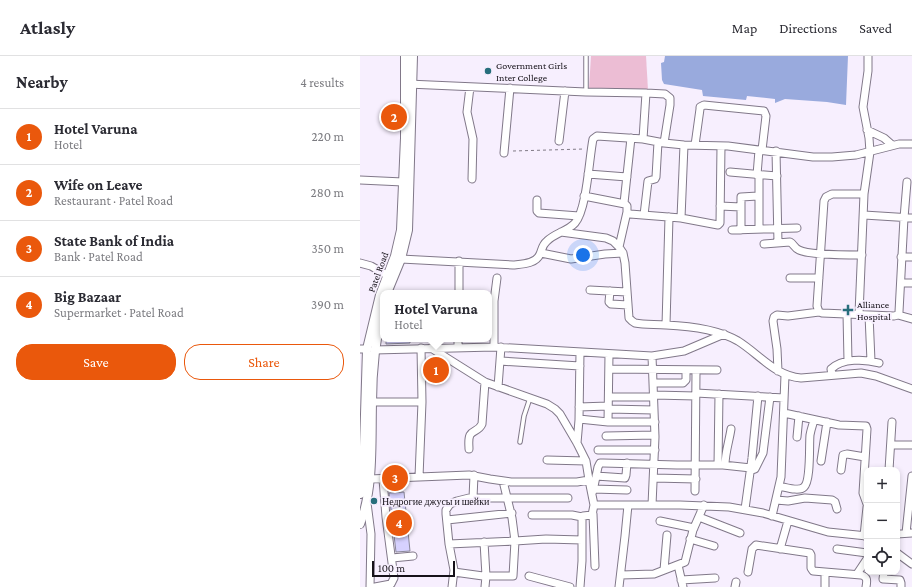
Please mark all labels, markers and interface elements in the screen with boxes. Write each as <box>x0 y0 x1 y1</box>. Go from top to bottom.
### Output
text: Atlasly <box>20 17 75 38</box>
text: Map <box>732 20 757 36</box>
text: Directions <box>779 20 837 36</box>
text: Saved <box>859 20 892 36</box>
place label: Government Girls Inter College <box>496 60 567 83</box>
marker: Government Girls Inter College <box>483 66 493 76</box>
text: Nearby <box>16 73 68 92</box>
text: 4 results <box>300 75 344 90</box>
pin: 2 <box>381 102 407 132</box>
text: Hotel Varuna <box>54 121 138 137</box>
text: 1 <box>27 129 31 144</box>
text: 220 m <box>311 129 344 144</box>
text: Hotel <box>54 137 82 152</box>
text: Wife on Leave <box>54 177 143 193</box>
text: 2 <box>26 185 32 200</box>
text: 280 m <box>311 185 344 200</box>
text: Restaurant · Patel Road <box>54 193 173 208</box>
text: State Bank of India <box>54 233 174 249</box>
text: 3 <box>26 241 32 256</box>
text: 350 m <box>311 241 344 256</box>
your location <box>573 245 593 265</box>
text: Bank · Patel Road <box>54 249 143 264</box>
street label: Patel Road <box>366 250 391 294</box>
text: Big Bazaar <box>54 289 121 305</box>
popup <box>380 290 492 342</box>
text: 4 <box>25 297 33 312</box>
text: 390 m <box>311 297 344 312</box>
place label: Alliance Hospital <box>857 299 891 322</box>
text: Hotel Varuna <box>394 301 478 317</box>
marker: Alliance Hospital <box>842 304 854 316</box>
text: Supermarket · Patel Road <box>54 305 184 320</box>
text: Hotel <box>394 317 423 332</box>
button: Save <box>16 344 176 380</box>
button: Share <box>184 344 344 380</box>
pin: 1 <box>423 355 449 385</box>
pin: 3 <box>382 463 408 493</box>
map controls <box>864 467 900 575</box>
button: + <box>864 467 900 503</box>
marker: Недрогие джусы и шейки <box>369 496 379 506</box>
place label: Недрогие джусы и шейки <box>382 496 490 507</box>
button: − <box>864 503 900 539</box>
pin: 4 <box>386 508 412 538</box>
button: locate <box>864 539 900 575</box>
scale bar <box>372 559 455 578</box>
text: 100 m <box>378 562 405 574</box>

